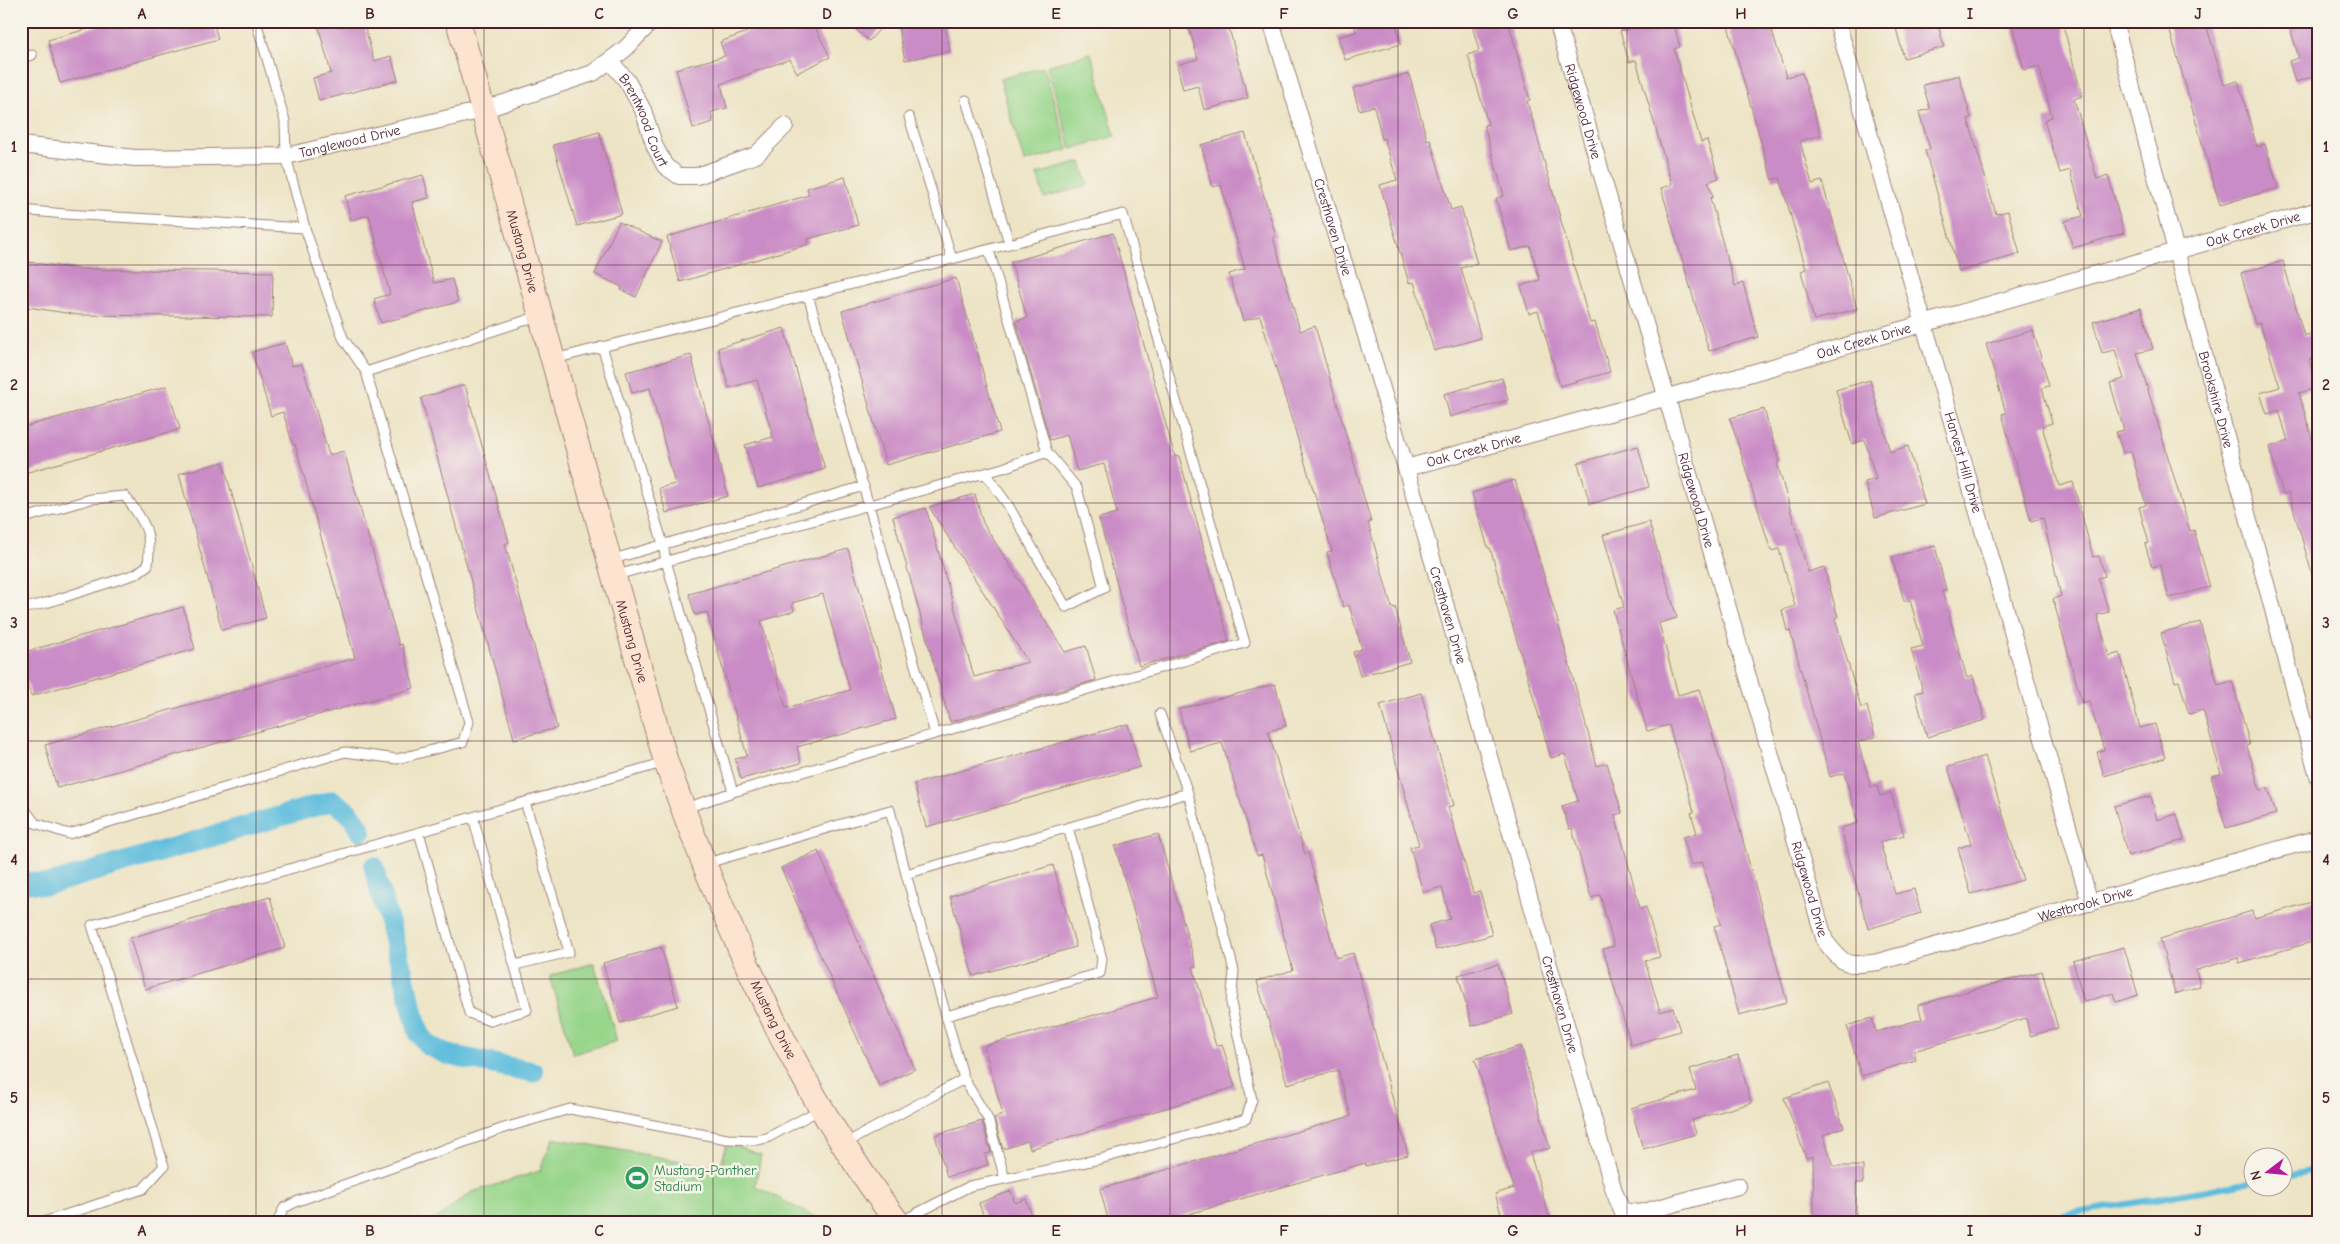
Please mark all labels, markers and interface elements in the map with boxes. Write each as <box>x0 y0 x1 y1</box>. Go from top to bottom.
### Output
text: A <box>138 5 147 23</box>
text: B <box>365 5 375 23</box>
text: C <box>594 5 604 23</box>
text: D <box>822 5 832 23</box>
text: E <box>1051 5 1061 23</box>
text: F <box>1279 5 1289 23</box>
text: G <box>1507 5 1519 23</box>
text: H <box>1735 5 1747 23</box>
text: I <box>1967 5 1973 23</box>
text: J <box>2194 5 2202 23</box>
street label: Ridgewood Drive <box>1561 62 1605 161</box>
street label: Brentwood Court <box>615 70 672 171</box>
street label: Tanglewood Drive <box>297 122 402 162</box>
text: 1 <box>11 138 17 156</box>
text: 1 <box>2323 138 2329 156</box>
street label: Cresthaven Drive <box>1310 176 1355 278</box>
street label: Mustang Drive <box>502 208 542 295</box>
street label: Oak Creek Drive <box>2204 208 2302 251</box>
street label: Oak Creek Drive <box>1815 320 1913 363</box>
street label: Brookshire Drive <box>2195 349 2237 450</box>
text: 2 <box>10 376 18 394</box>
text: 2 <box>2322 376 2330 394</box>
street label: Harvest Hill Drive <box>1941 410 1986 515</box>
street label: Oak Creek Drive <box>1425 429 1523 471</box>
street label: Ridgewood Drive <box>1674 451 1718 550</box>
street label: Cresthaven Drive <box>1426 564 1470 666</box>
street label: Mustang Drive <box>612 598 651 685</box>
text: 3 <box>10 614 18 632</box>
text: 3 <box>2322 614 2330 632</box>
street label: Ridgewood Drive <box>1787 839 1831 939</box>
text: 4 <box>10 851 18 869</box>
text: 4 <box>2322 851 2330 869</box>
street label: Westbrook Drive <box>2036 883 2134 926</box>
street label: Cresthaven Drive <box>1538 954 1582 1055</box>
street label: Mustang Drive <box>747 978 800 1062</box>
text: 5 <box>10 1089 18 1107</box>
text: 5 <box>2322 1089 2330 1107</box>
north arrow <box>2242 1146 2292 1196</box>
place label: Mustang-Panther Stadium <box>654 1162 757 1195</box>
sports icon: Mustang-Panther Stadium <box>624 1165 650 1191</box>
text: N <box>2247 1169 2265 1182</box>
text: A <box>138 1222 147 1240</box>
text: B <box>365 1222 375 1240</box>
text: C <box>594 1222 604 1240</box>
text: D <box>822 1222 832 1240</box>
text: E <box>1051 1222 1061 1240</box>
text: F <box>1279 1222 1289 1240</box>
text: G <box>1507 1222 1519 1240</box>
text: H <box>1735 1222 1747 1240</box>
text: I <box>1967 1222 1973 1240</box>
text: J <box>2194 1222 2202 1240</box>

